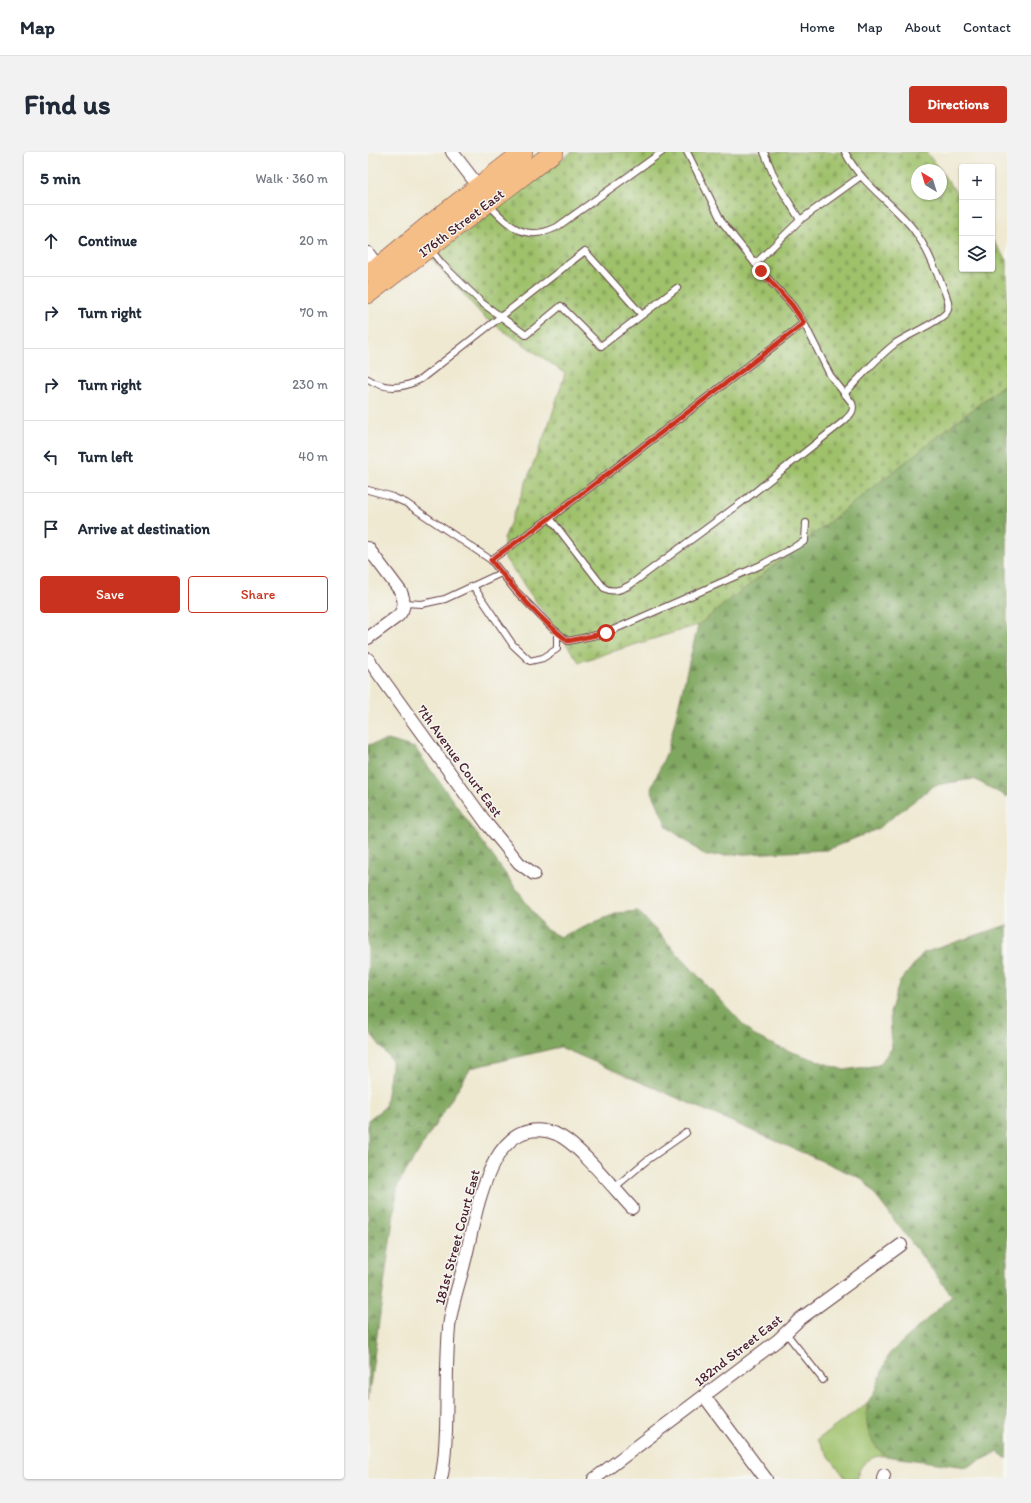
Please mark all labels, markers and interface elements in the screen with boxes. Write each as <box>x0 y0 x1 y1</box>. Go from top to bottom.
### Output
text: Map <box>20 16 55 39</box>
text: Home <box>800 19 835 36</box>
text: Map <box>857 19 883 36</box>
text: About <box>905 19 941 36</box>
text: Contact <box>963 19 1011 36</box>
button: Directions <box>909 86 1007 123</box>
text: Find us <box>24 87 111 121</box>
north arrow <box>911 164 947 200</box>
map controls <box>959 164 995 272</box>
button: + <box>959 164 995 200</box>
text: 5 min <box>40 168 80 188</box>
text: Walk · 360 m <box>255 171 328 186</box>
street label: 176th Street East <box>415 185 508 261</box>
button: − <box>959 200 995 236</box>
icon: ahead <box>40 230 62 252</box>
text: Continue <box>78 232 137 250</box>
text: 20 m <box>299 233 328 248</box>
button: layers <box>959 236 995 272</box>
route end <box>752 262 770 280</box>
icon: right <box>40 302 62 324</box>
text: Turn right <box>78 304 142 322</box>
text: 70 m <box>300 305 328 320</box>
icon: right <box>40 374 62 396</box>
text: Turn right <box>78 376 142 394</box>
text: 230 m <box>292 377 328 392</box>
icon: left <box>40 446 62 468</box>
text: Turn left <box>78 448 133 466</box>
text: 40 m <box>298 449 328 464</box>
icon: arrive <box>40 518 62 540</box>
text: Arrive at destination <box>78 520 210 538</box>
button: Save <box>40 576 180 613</box>
button: Share <box>188 576 328 613</box>
route start <box>597 624 615 642</box>
street label: 7th Avenue Court East <box>413 702 506 821</box>
street label: 181st Street Court East <box>431 1167 484 1307</box>
street label: 182nd Street East <box>691 1311 786 1390</box>

